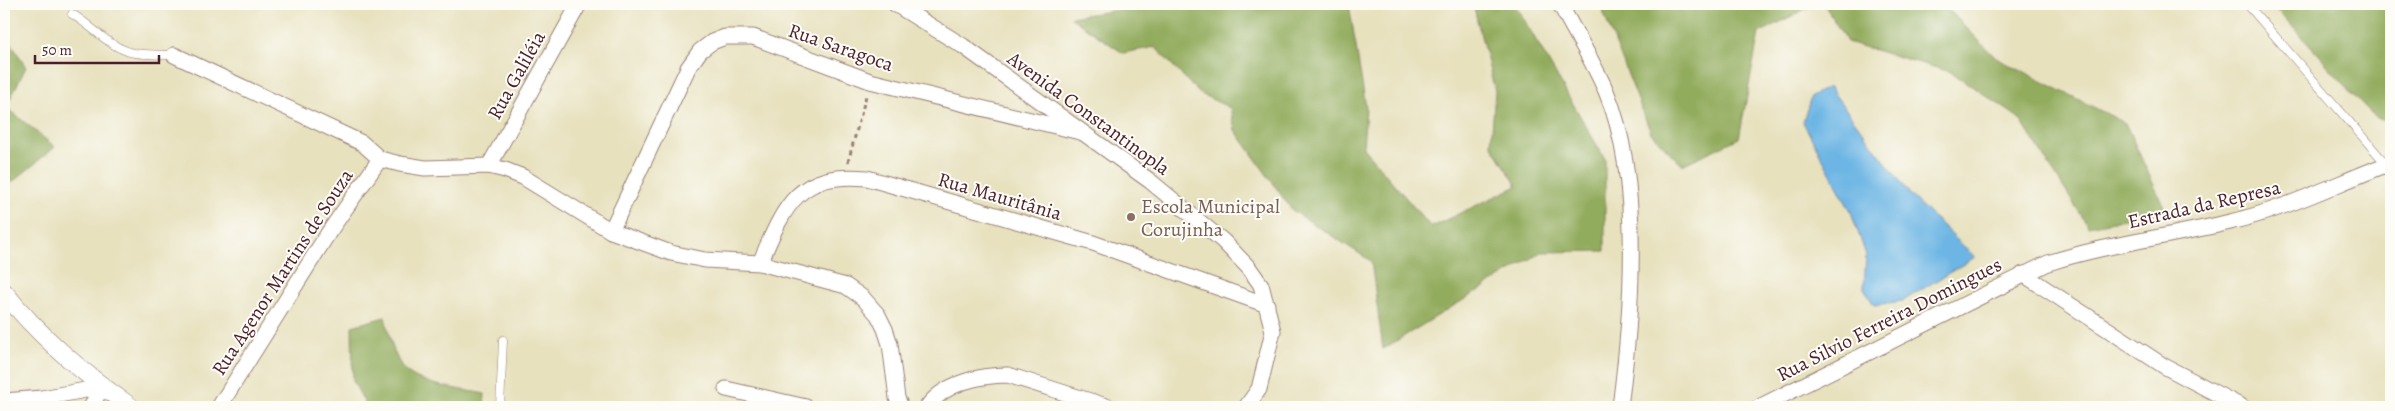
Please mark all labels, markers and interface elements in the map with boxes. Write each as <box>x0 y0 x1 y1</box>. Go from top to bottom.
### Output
street label: Rua Saragoca <box>785 17 898 78</box>
street label: Rua Galiléia <box>481 25 552 124</box>
scale bar <box>35 32 159 64</box>
text: 50 m <box>42 40 72 60</box>
street label: Avenida Constantinopla <box>1001 44 1176 182</box>
street label: Rua Agenor Martins de Souza <box>205 163 360 381</box>
street label: Rua Mauritânia <box>935 166 1066 227</box>
street label: Estrada da Represa <box>2125 174 2284 235</box>
place label: Escola Municipal Corujinha <box>1141 193 1280 243</box>
marker: Escola Municipal Corujinha <box>1125 211 1137 223</box>
street label: Rua Silvio Ferreira Domingues <box>1772 251 2006 388</box>

